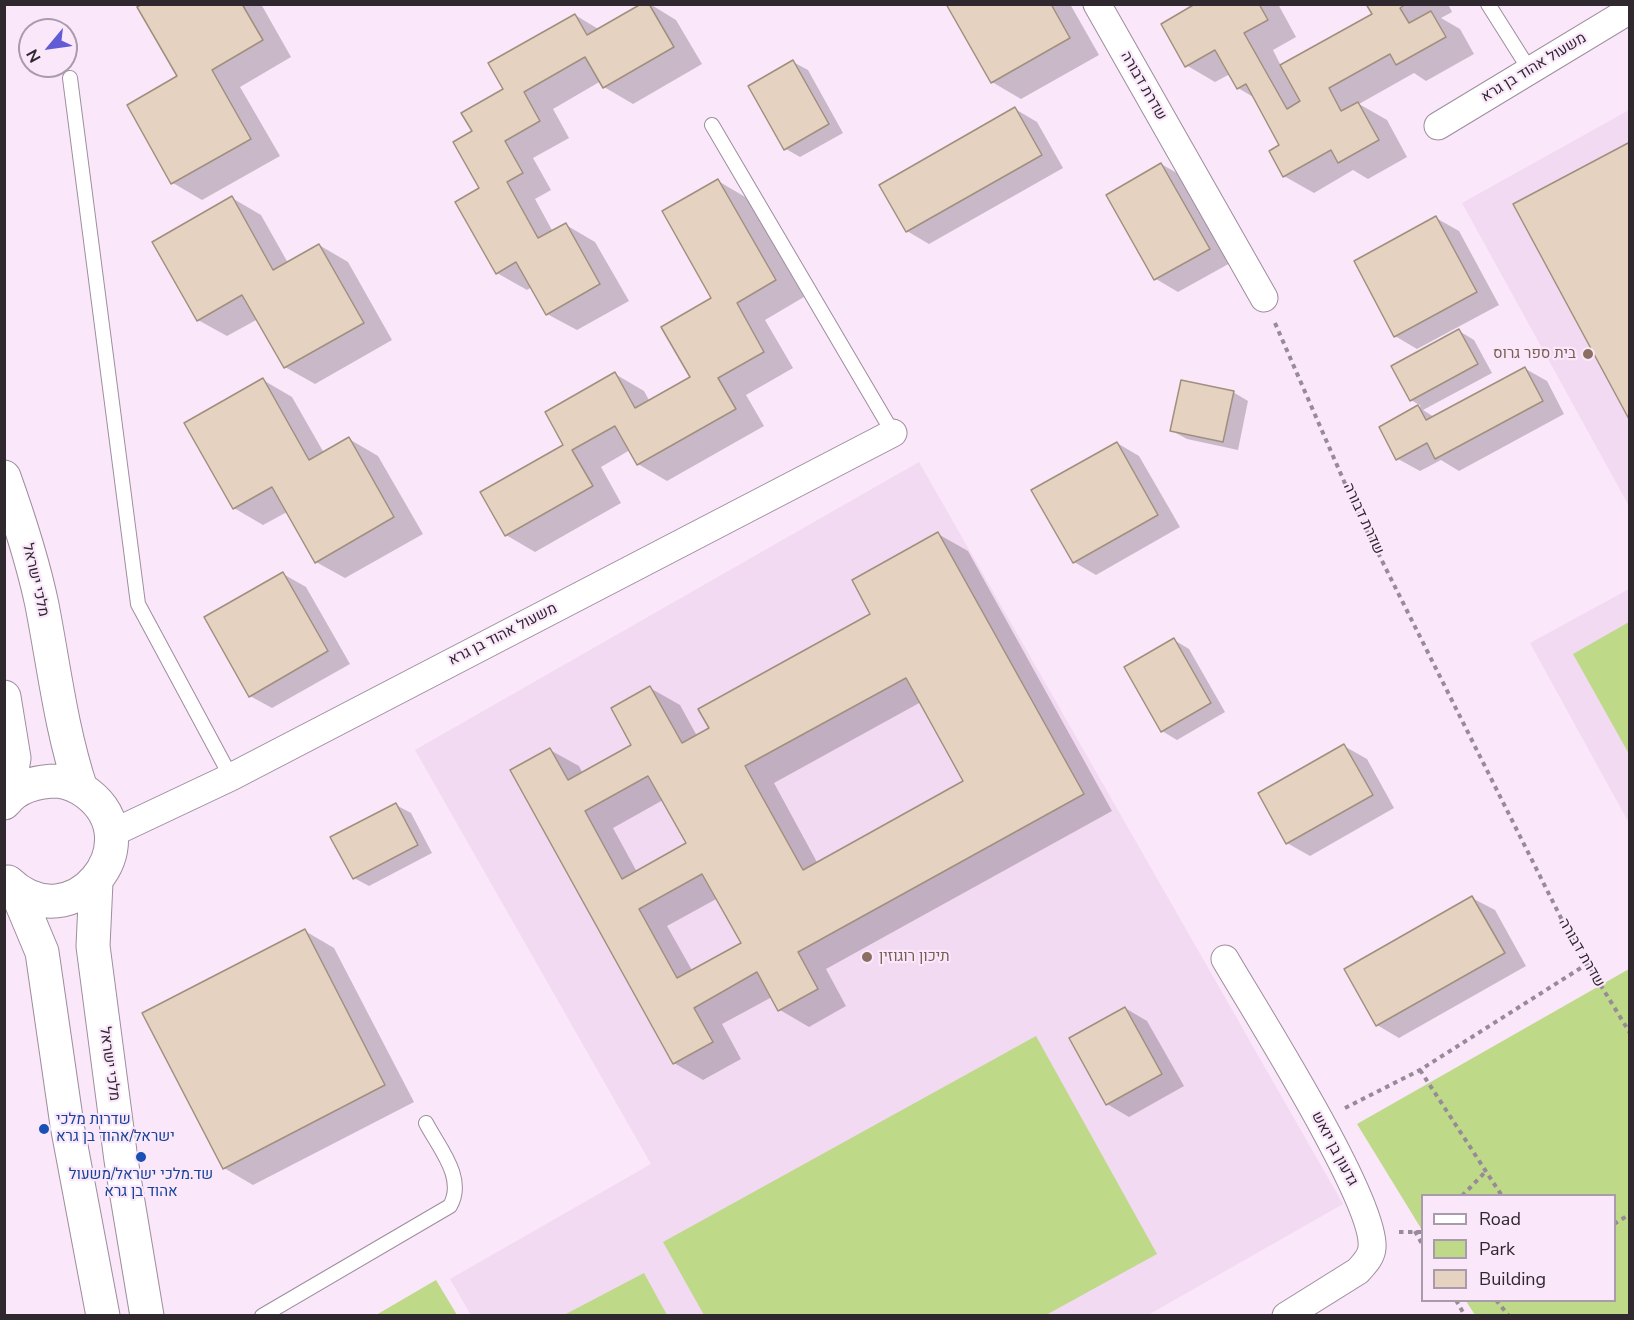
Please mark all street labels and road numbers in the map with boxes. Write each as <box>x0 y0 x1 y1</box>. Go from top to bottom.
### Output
street label: משעול אהוד בן גרא <box>1478 30 1590 106</box>
street label: שדרת דבורה <box>1116 48 1170 124</box>
street label: שדרת דבורה <box>1339 480 1387 558</box>
street label: מלכי ישראל <box>18 542 52 618</box>
street label: משעול אהוד בן גרא <box>446 600 560 670</box>
street label: שדרת דבורה <box>1554 915 1608 991</box>
street label: מלכי ישראל <box>95 1026 123 1102</box>
street label: גדעון בן יואש <box>1307 1109 1361 1189</box>

